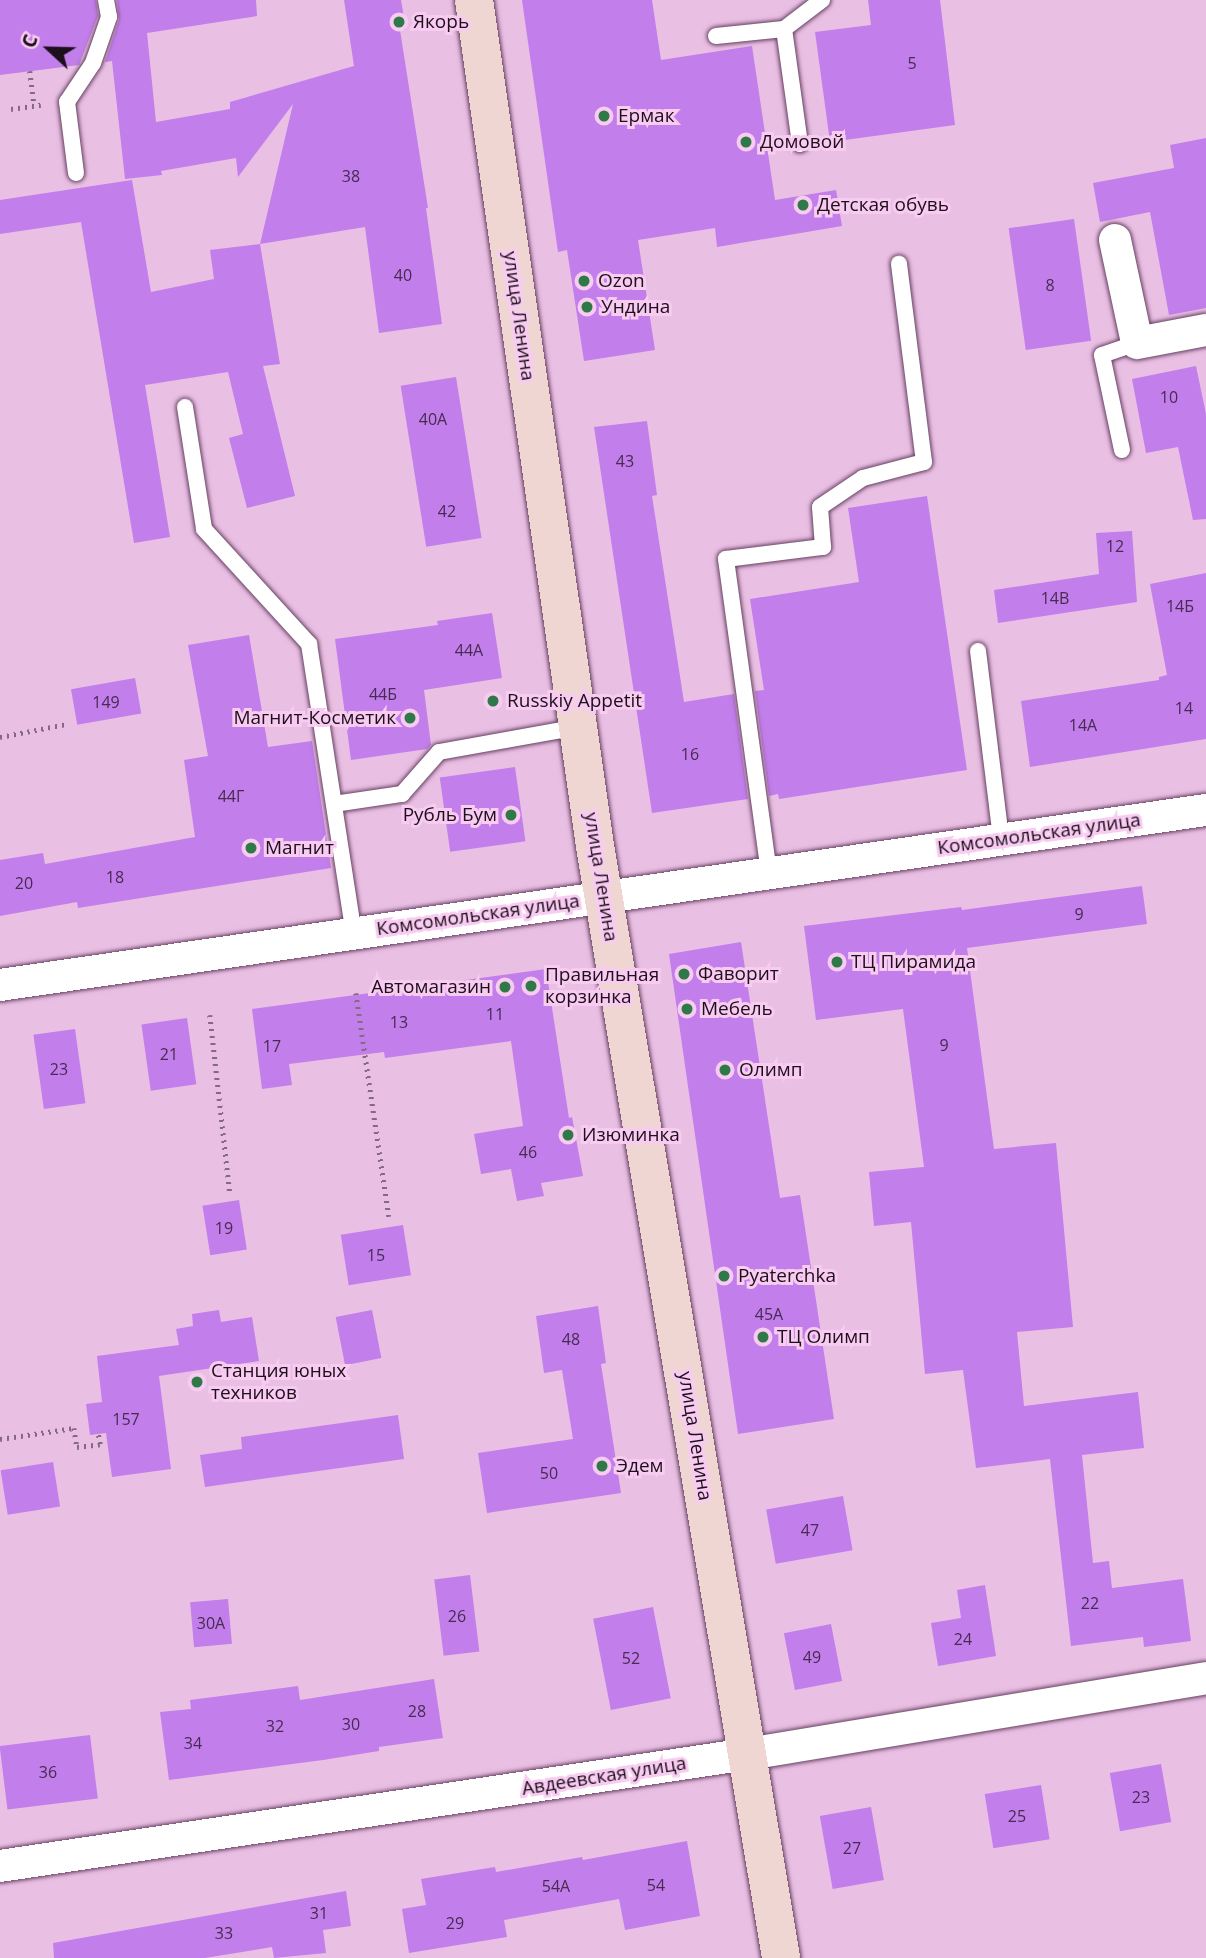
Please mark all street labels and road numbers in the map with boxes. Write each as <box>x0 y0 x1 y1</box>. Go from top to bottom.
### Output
street label: улица Ленина <box>499 250 539 382</box>
street label: Комсомольская улица <box>936 808 1142 860</box>
street label: улица Ленина <box>580 811 622 943</box>
street label: Комсомольская улица <box>375 889 581 941</box>
street label: улица Ленина <box>674 1370 716 1502</box>
street label: Авдеевская улица <box>520 1752 688 1800</box>

